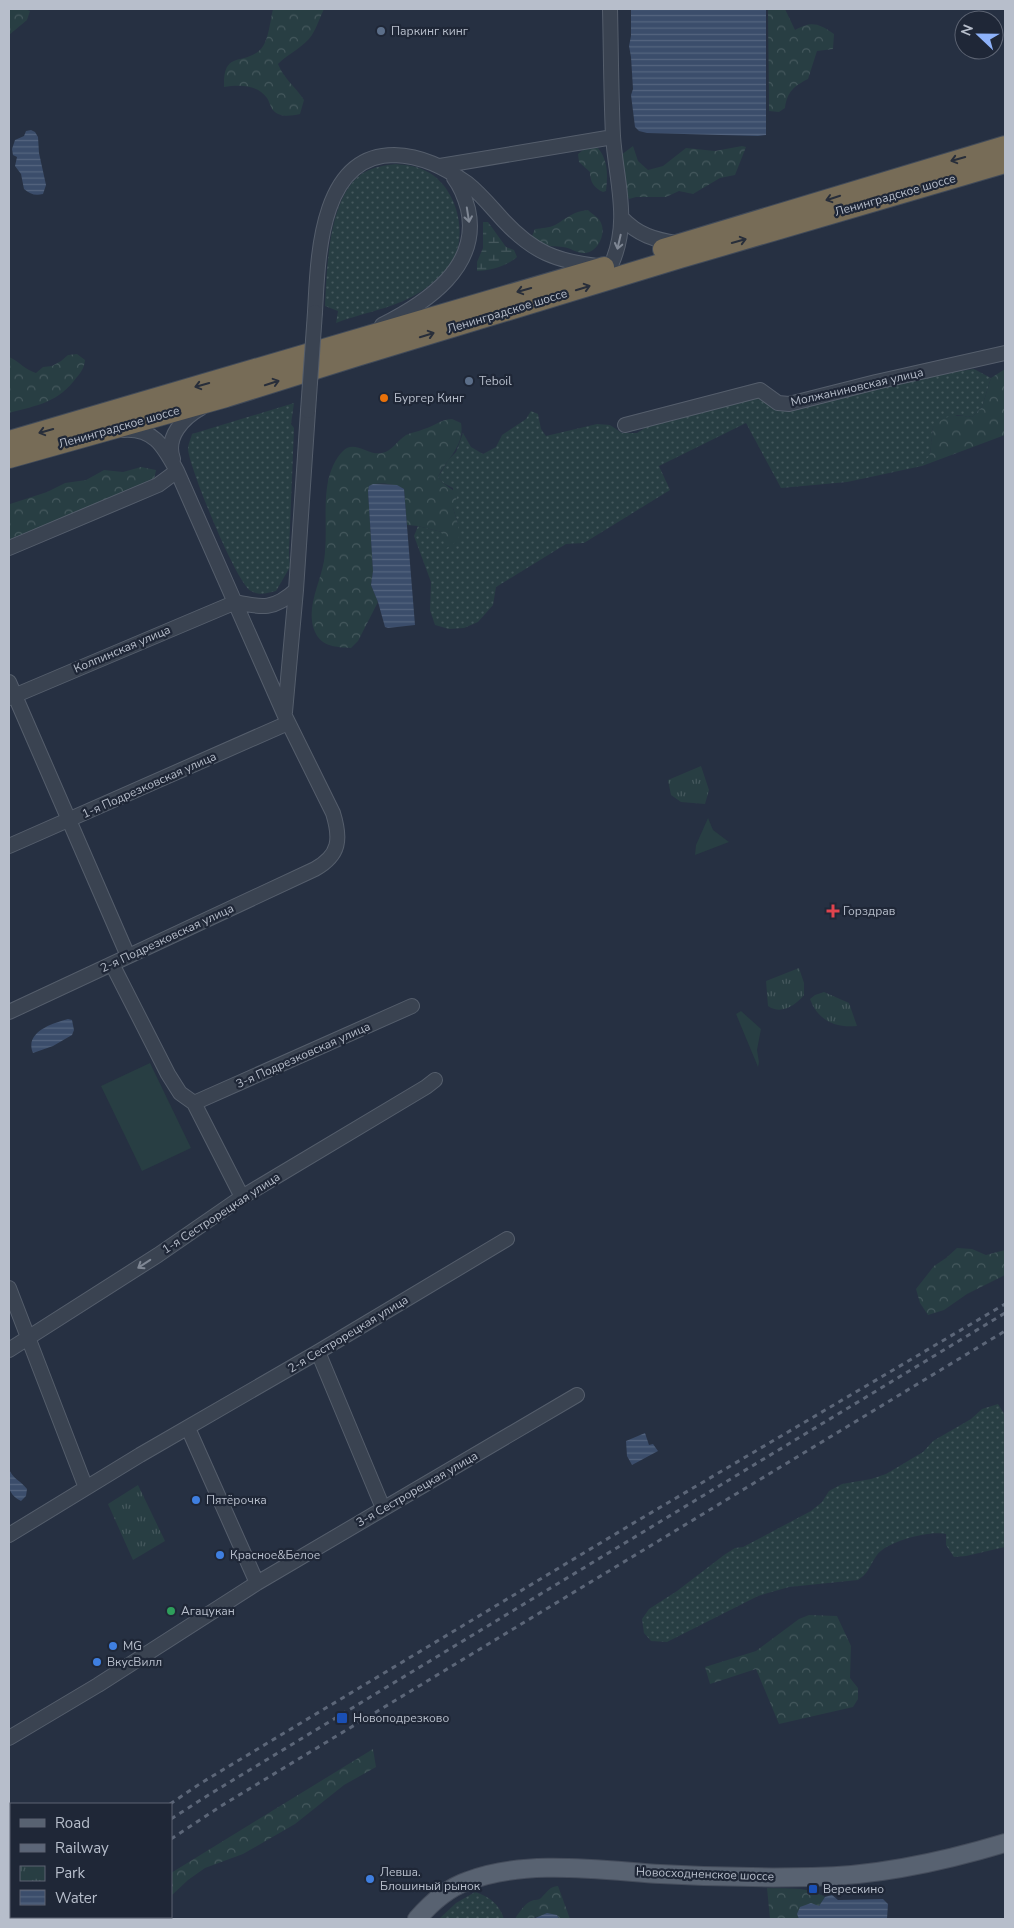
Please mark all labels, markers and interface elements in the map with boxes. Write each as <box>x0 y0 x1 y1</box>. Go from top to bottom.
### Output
north arrow <box>954 10 1004 60</box>
text: N <box>957 22 978 39</box>
place label: Паркинг кинг <box>391 23 469 39</box>
marker: Паркинг кинг <box>375 25 387 37</box>
one-way arrow <box>951 155 967 165</box>
street label: Ленинградское шоссе <box>833 170 957 220</box>
one-way arrow <box>825 193 841 203</box>
one-way arrow <box>464 206 474 222</box>
one-way arrow <box>614 234 623 250</box>
one-way arrow <box>730 236 746 246</box>
one-way arrow <box>575 282 591 292</box>
street label: Ленинградское шоссе <box>445 285 569 337</box>
one-way arrow <box>517 286 533 296</box>
one-way arrow <box>419 329 435 339</box>
street label: Молжаниновская улица <box>789 364 925 410</box>
place label: Teboil <box>479 373 512 389</box>
marker: Teboil <box>463 375 475 387</box>
one-way arrow <box>264 377 280 387</box>
one-way arrow <box>194 381 210 390</box>
place label: Бургер Кинг <box>394 390 465 406</box>
marker: Бургер Кинг <box>378 392 390 404</box>
street label: Ленинградское шоссе <box>57 402 181 452</box>
one-way arrow <box>38 426 54 436</box>
street label: Колпинская улица <box>71 621 173 677</box>
street label: 1-я Подрезковская улица <box>79 748 219 822</box>
street label: 2-я Подрезковская улица <box>98 900 236 976</box>
place label: Горздрав <box>843 903 896 919</box>
marker: Горздрав <box>827 905 839 917</box>
street label: 3-я Подрезковская улица <box>233 1018 373 1092</box>
street label: 1-я Сестрорецкая улица <box>159 1169 283 1257</box>
one-way arrow <box>137 1258 151 1269</box>
street label: 2-я Сестрорецкая улица <box>285 1292 411 1376</box>
street label: 3-я Сестрорецкая улица <box>353 1448 481 1530</box>
place label: Пятёрочка <box>206 1492 267 1508</box>
marker: Пятёрочка <box>190 1494 202 1506</box>
place label: Красное&Белое <box>230 1547 320 1563</box>
marker: Красное&Белое <box>214 1549 226 1561</box>
place label: Агацукан <box>181 1603 235 1619</box>
marker: Агацукан <box>165 1605 177 1617</box>
place label: MG <box>123 1638 142 1654</box>
marker: MG <box>107 1640 119 1652</box>
place label: ВкусВилл <box>107 1654 162 1670</box>
marker: ВкусВилл <box>91 1656 103 1668</box>
place label: Новоподрезково <box>353 1710 449 1726</box>
marker: Новоподрезково <box>335 1711 349 1725</box>
legend <box>10 1803 172 1918</box>
text: Road <box>55 1813 90 1833</box>
text: Railway <box>55 1838 109 1858</box>
text: Park <box>55 1863 85 1883</box>
place label: Левша. Блошиный рынок <box>380 1864 481 1894</box>
street label: Новосходненское шоссе <box>636 1864 774 1884</box>
marker: Левша. Блошиный рынок <box>364 1873 376 1885</box>
place label: Верескино <box>823 1881 884 1897</box>
marker: Верескино <box>807 1883 819 1895</box>
text: Water <box>55 1888 98 1908</box>

